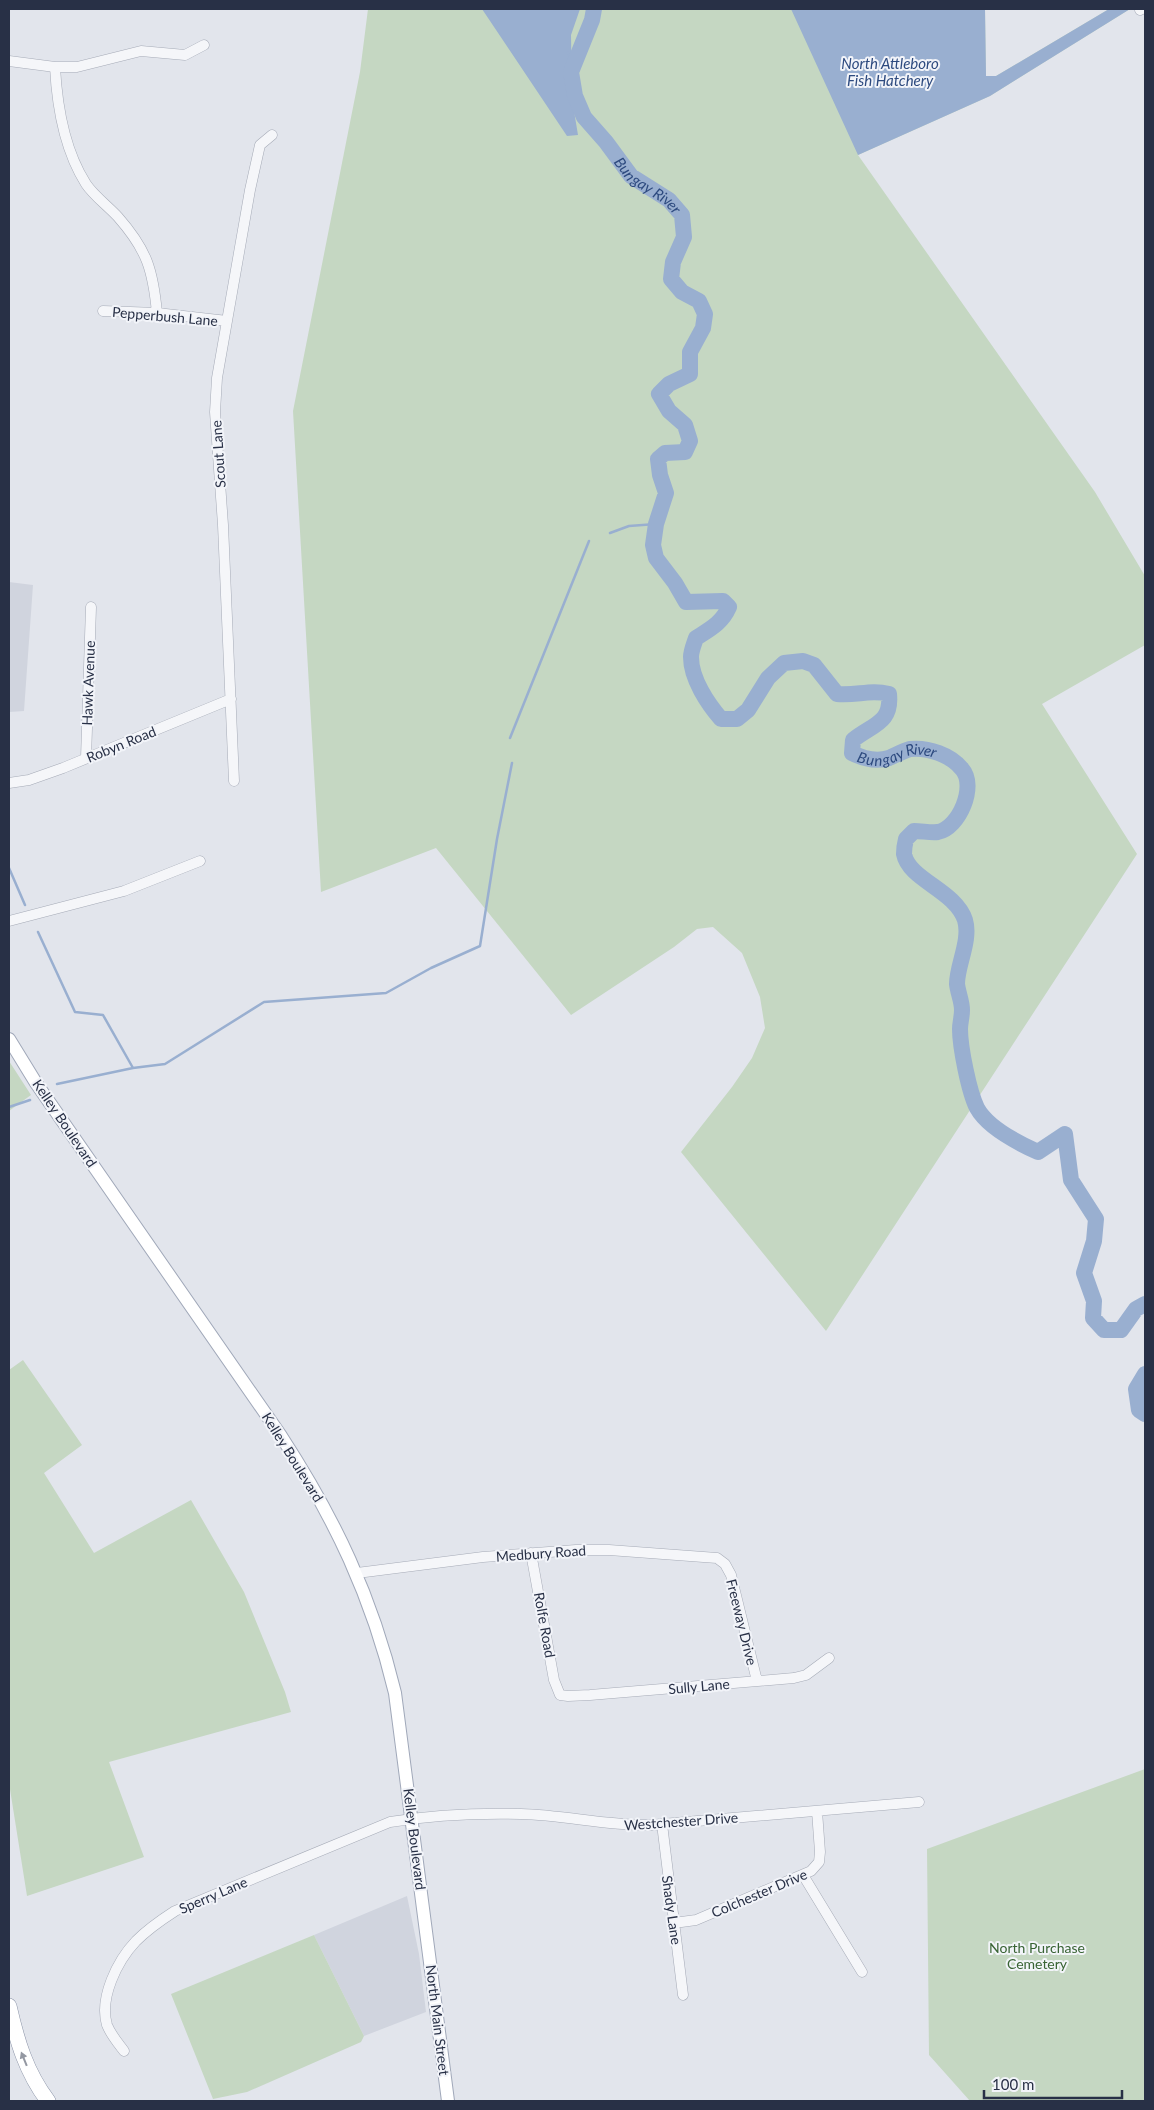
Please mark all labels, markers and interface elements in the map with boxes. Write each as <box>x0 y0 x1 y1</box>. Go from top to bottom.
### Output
water label: North Attleboro Fish Hatchery <box>841 54 939 89</box>
water label: Bungay River <box>611 153 686 218</box>
street label: Pepperbush Lane <box>111 303 219 329</box>
street label: Scout Lane <box>207 420 229 488</box>
street label: Hawk Avenue <box>78 640 98 726</box>
street label: Robyn Road <box>84 722 158 766</box>
water label: Bungay River <box>855 739 940 769</box>
street label: Kelley Boulevard <box>29 1076 101 1170</box>
street label: Kelley Boulevard <box>259 1409 327 1505</box>
street label: Medbury Road <box>495 1541 587 1565</box>
street label: Freeway Drive <box>723 1577 761 1667</box>
street label: Rolfe Road <box>531 1591 559 1659</box>
street label: Sully Lane <box>668 1675 730 1697</box>
street label: Kelley Boulevard <box>400 1787 430 1891</box>
street label: Westchester Drive <box>623 1809 739 1833</box>
street label: Colchester Drive <box>708 1865 810 1921</box>
street label: Sperry Lane <box>176 1873 250 1917</box>
street label: Shady Lane <box>659 1874 685 1946</box>
park label: North Purchase Cemetery <box>989 1939 1085 1972</box>
street label: North Main Street <box>423 1964 453 2076</box>
one-way arrow <box>20 2051 28 2066</box>
scale bar <box>984 2068 1122 2100</box>
text: 100 m <box>992 2075 1034 2093</box>

